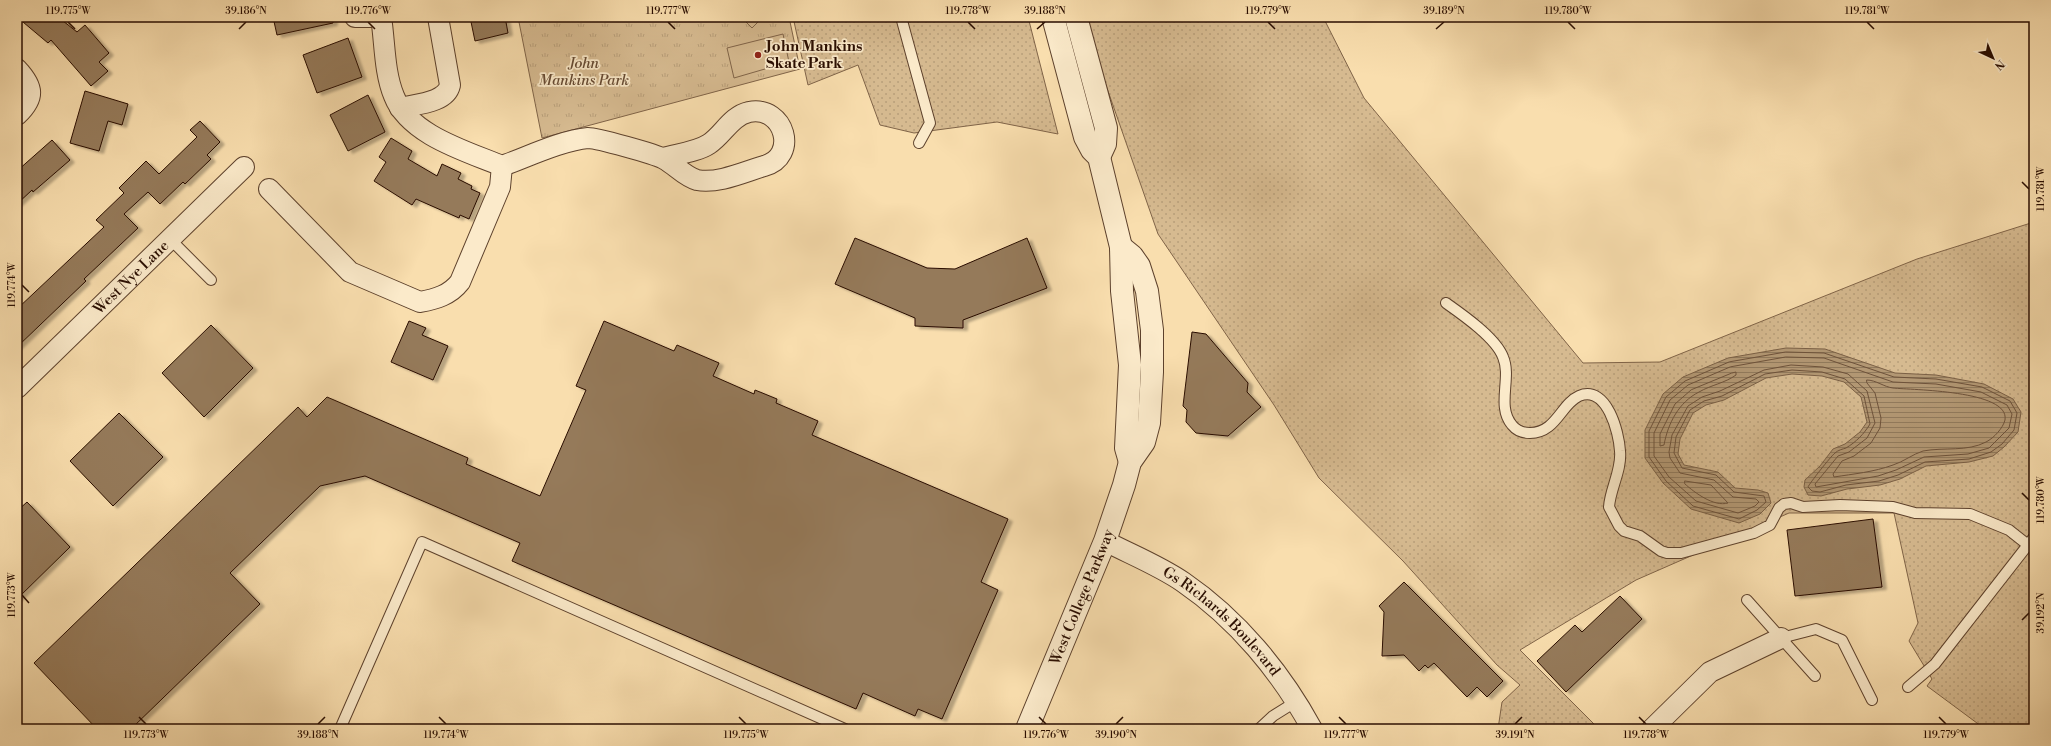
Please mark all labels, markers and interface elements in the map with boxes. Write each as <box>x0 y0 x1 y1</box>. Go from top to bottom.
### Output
text: 119.775°W <box>46 5 91 17</box>
text: 39.186°N <box>225 5 267 17</box>
text: 119.776°W <box>345 5 392 17</box>
text: 119.777°W <box>646 5 691 17</box>
text: 119.778°W <box>945 5 992 17</box>
text: 39.188°N <box>1024 5 1066 17</box>
text: 119.779°W <box>1245 5 1292 17</box>
text: 39.189°N <box>1423 5 1465 17</box>
text: 119.780°W <box>1544 5 1593 17</box>
text: 119.781°W <box>1845 5 1890 17</box>
place label: John Mankins Skate Park <box>764 37 862 73</box>
north arrow <box>1973 38 2013 78</box>
marker: John Mankins Skate Park <box>753 50 763 60</box>
park label: John Mankins Park <box>539 54 629 90</box>
text: N <box>1991 56 2007 73</box>
text: 119.781°W <box>2035 166 2047 211</box>
street label: West Nye Lane <box>88 236 173 319</box>
text: 119.774°W <box>6 262 18 308</box>
text: 119.780°W <box>2035 475 2047 524</box>
street label: West College Parkway <box>1045 526 1118 669</box>
street label: Gs Richards Boulevard <box>1159 562 1285 680</box>
text: 119.773°W <box>6 572 18 618</box>
text: 39.192°N <box>2035 592 2047 633</box>
text: 119.773°W <box>123 729 169 741</box>
text: 39.188°N <box>297 729 339 741</box>
text: 119.774°W <box>423 729 469 741</box>
text: 119.775°W <box>724 729 769 741</box>
text: 119.776°W <box>1023 729 1070 741</box>
text: 39.190°N <box>1095 729 1137 741</box>
text: 119.777°W <box>1324 729 1369 741</box>
text: 39.191°N <box>1495 729 1535 741</box>
text: 119.778°W <box>1623 729 1670 741</box>
text: 119.779°W <box>1923 729 1970 741</box>

